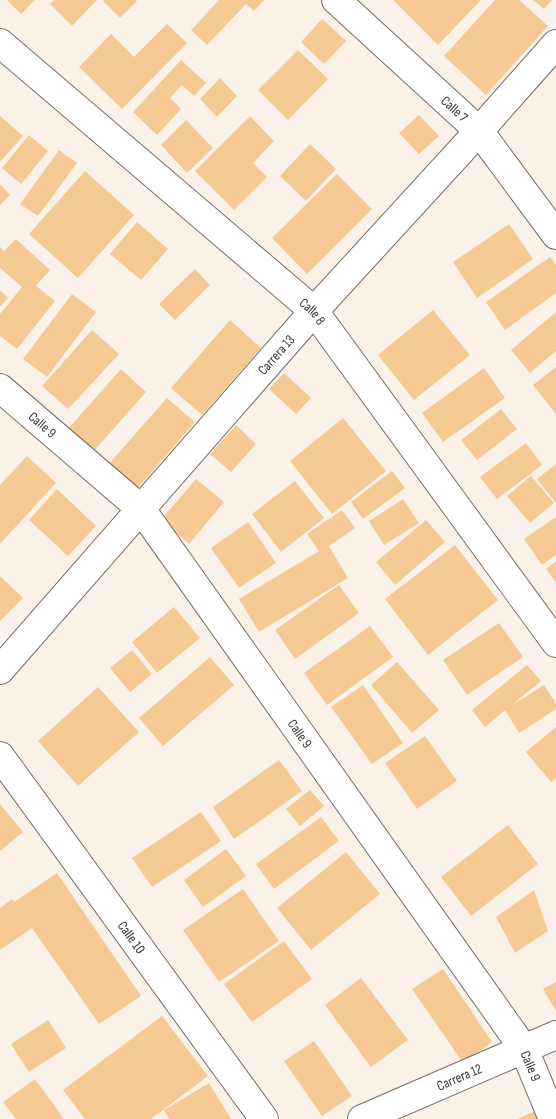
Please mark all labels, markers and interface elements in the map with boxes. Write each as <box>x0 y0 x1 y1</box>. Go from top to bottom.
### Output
street label: Calle 7 <box>438 92 472 126</box>
street label: Calle 8 <box>296 294 330 328</box>
street label: Carrera 13 <box>254 331 298 378</box>
street label: Calle 9 <box>25 408 60 441</box>
street label: Calle 9 <box>284 716 316 751</box>
street label: Calle 10 <box>114 918 149 957</box>
street label: Calle 9 <box>517 1048 545 1083</box>
street label: Carrera 12 <box>434 1060 485 1094</box>

